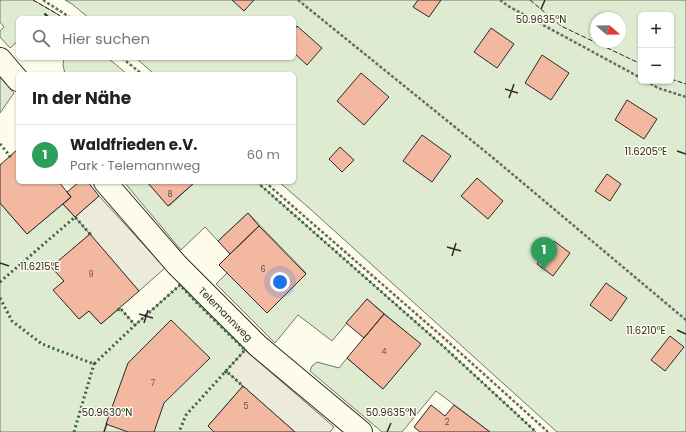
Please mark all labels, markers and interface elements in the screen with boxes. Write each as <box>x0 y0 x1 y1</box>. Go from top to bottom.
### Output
text: 50.9635°N <box>516 12 566 27</box>
north arrow <box>590 12 626 48</box>
map controls <box>638 12 674 84</box>
button: + <box>638 12 674 48</box>
search box <box>16 16 296 60</box>
icon: search <box>30 27 52 49</box>
text: Hier suchen <box>62 28 150 49</box>
button: − <box>638 48 674 84</box>
text: In der Nähe <box>32 86 131 110</box>
text: Waldfrieden e.V. <box>70 134 197 155</box>
text: 11.6205°E <box>625 144 667 159</box>
text: 1 <box>43 145 47 164</box>
text: 60 m <box>247 145 280 164</box>
text: Park · Telemannweg <box>70 156 200 175</box>
house number: 8 <box>167 189 173 200</box>
pin: 1 <box>531 237 557 270</box>
text: 11.6215°E <box>20 259 60 274</box>
house number: 6 <box>260 264 266 275</box>
house number: 9 <box>88 269 94 280</box>
your location <box>270 272 290 292</box>
street label: Telemannweg <box>195 283 256 344</box>
text: 11.6210°E <box>626 323 666 338</box>
house number: 4 <box>381 346 387 357</box>
house number: 7 <box>151 378 156 389</box>
house number: 5 <box>243 401 249 412</box>
text: 50.9630°N <box>82 405 132 420</box>
text: 50.9635°N <box>366 405 416 420</box>
house number: 2 <box>445 417 450 428</box>

